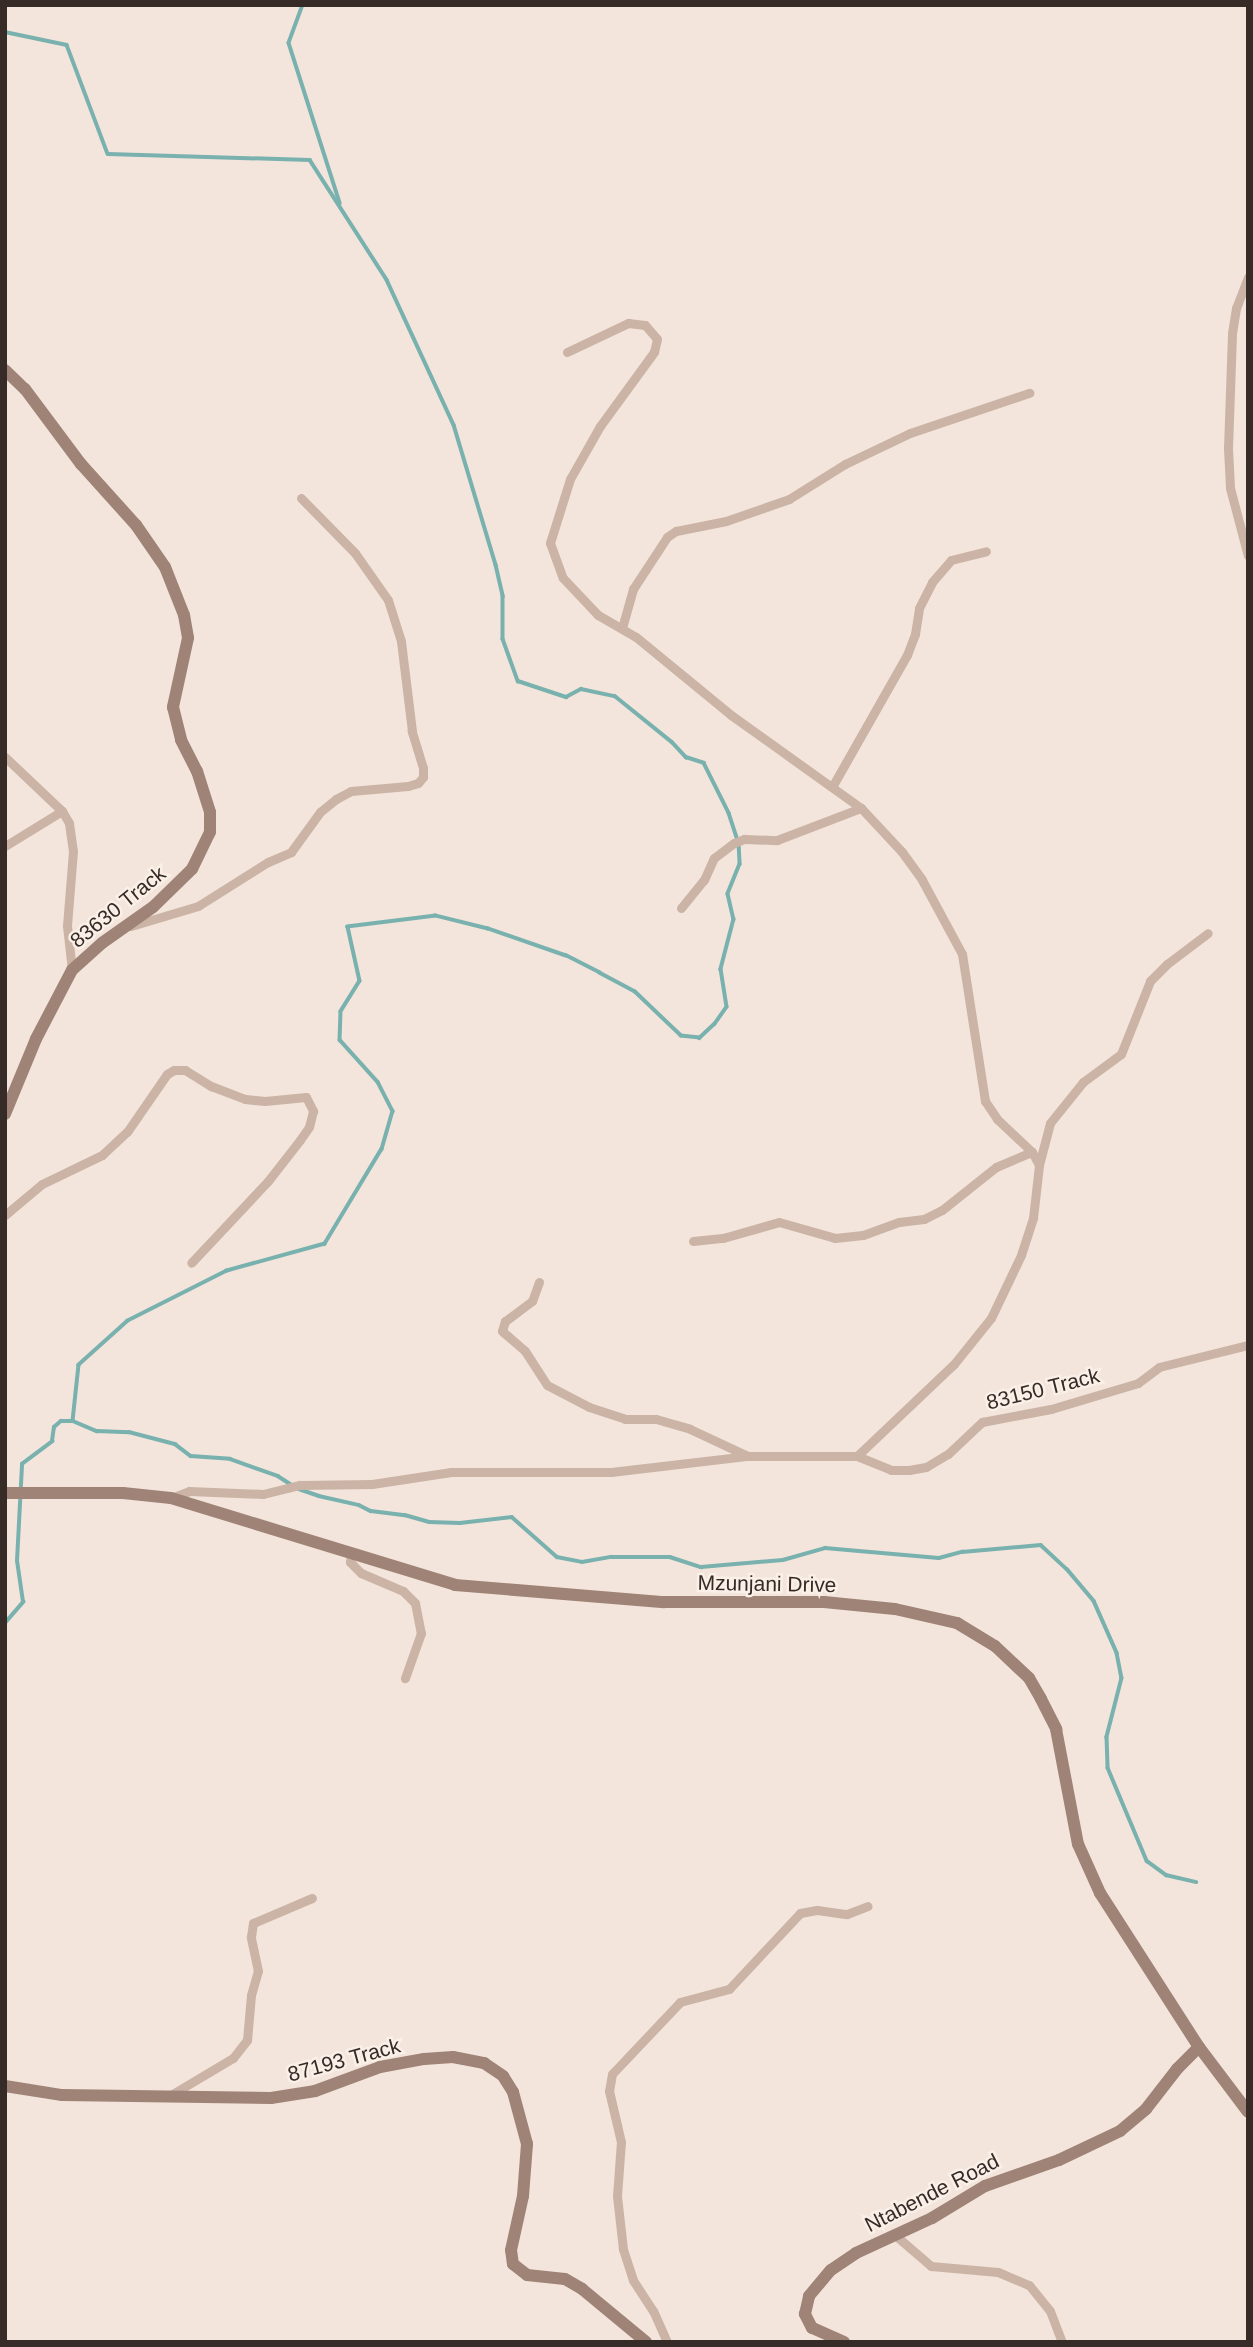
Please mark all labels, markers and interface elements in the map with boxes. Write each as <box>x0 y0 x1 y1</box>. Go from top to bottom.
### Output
street label: 83630 Track <box>65 861 171 953</box>
street label: 83150 Track <box>984 1363 1102 1415</box>
street label: Mzunjani Drive <box>697 1570 837 1598</box>
street label: 87193 Track <box>285 2033 403 2087</box>
street label: Ntabende Road <box>861 2148 1003 2238</box>

